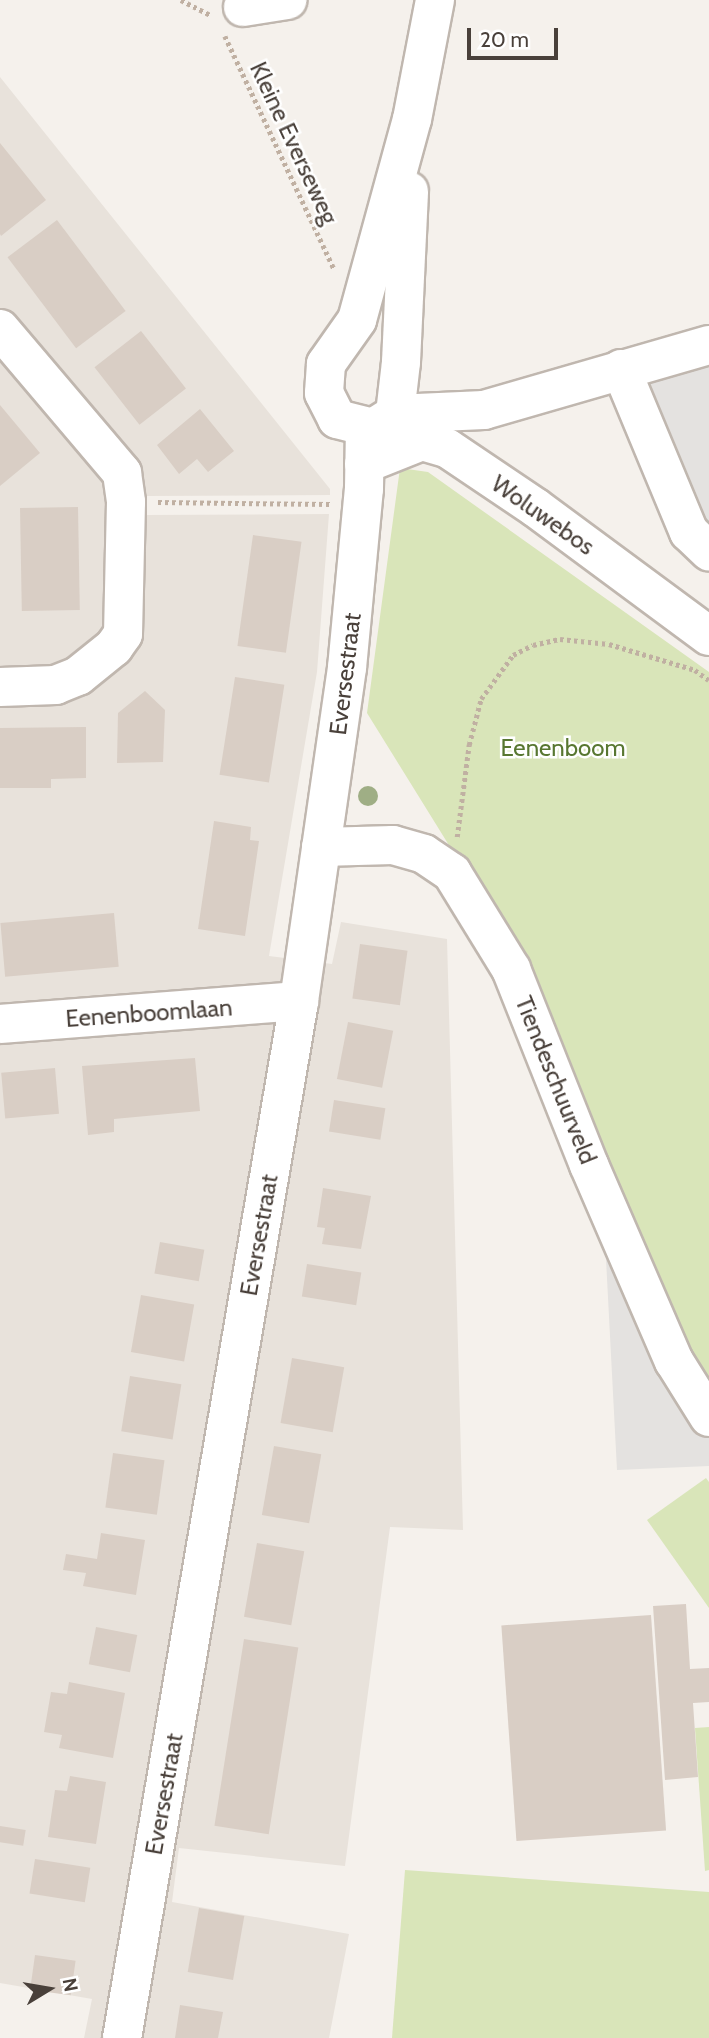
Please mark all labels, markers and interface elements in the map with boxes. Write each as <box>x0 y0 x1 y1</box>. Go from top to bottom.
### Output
scale bar <box>471 14 562 58</box>
text: 20 m <box>480 27 529 52</box>
street label: Kleine Everseweg <box>244 57 344 229</box>
street label: Woluwebos <box>486 469 600 561</box>
street label: Eversestraat <box>323 611 367 737</box>
park label: Eenenboom <box>500 734 626 762</box>
street label: Tiendeschuurveld <box>509 992 603 1168</box>
street label: Eenenboomlaan <box>65 993 233 1033</box>
street label: Eversestraat <box>234 1172 284 1298</box>
street label: Eversestraat <box>139 1731 189 1857</box>
north arrow <box>14 1954 84 2024</box>
text: N <box>58 1976 83 1994</box>

